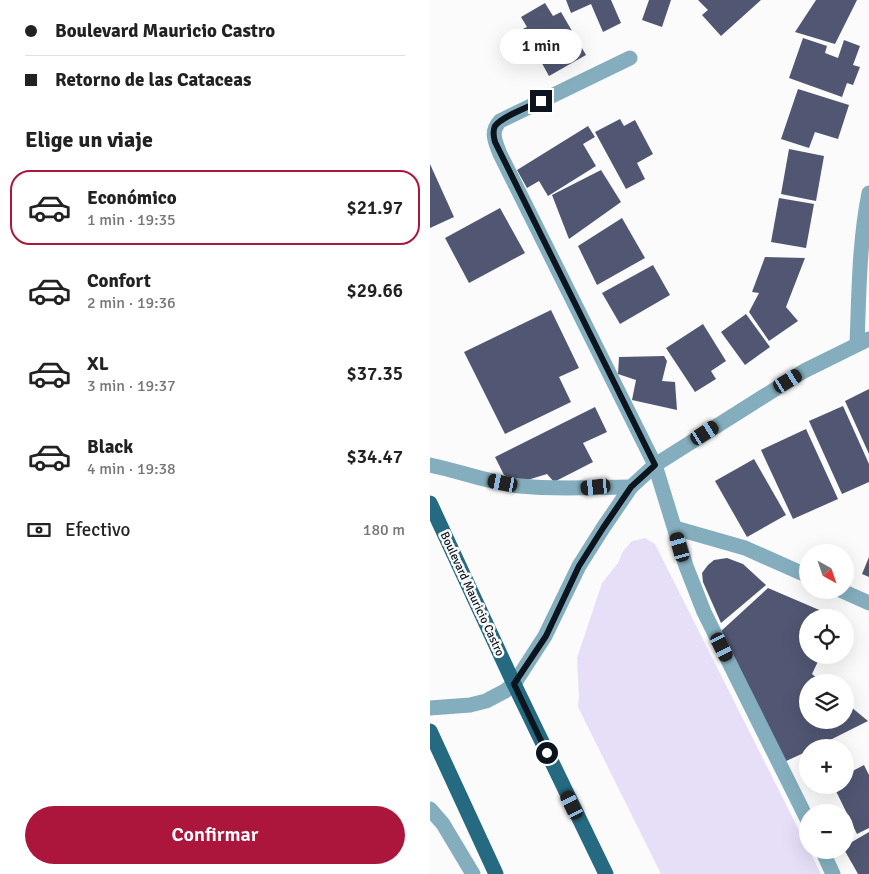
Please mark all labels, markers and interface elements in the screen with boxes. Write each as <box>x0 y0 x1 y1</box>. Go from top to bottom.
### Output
text: Boulevard Mauricio Castro <box>55 19 275 43</box>
callout: 1 min <box>500 28 582 64</box>
text: 1 min <box>522 36 560 56</box>
text: Retorno de las Cataceas <box>55 68 251 92</box>
route end <box>530 90 552 112</box>
text: Elige un viaje <box>25 126 153 153</box>
icon: car <box>27 185 72 230</box>
text: Económico <box>87 186 177 210</box>
text: $21.97 <box>346 196 403 220</box>
text: 1 min · 19:35 <box>87 210 176 230</box>
icon: car <box>27 268 72 313</box>
text: Confort <box>87 269 151 293</box>
text: $29.66 <box>346 279 403 303</box>
text: 2 min · 19:36 <box>87 293 176 313</box>
icon: car <box>27 351 72 396</box>
text: XL <box>87 352 109 376</box>
text: $37.35 <box>346 362 403 386</box>
car <box>771 367 804 395</box>
text: 3 min · 19:37 <box>87 376 176 396</box>
car <box>688 419 721 447</box>
icon: car <box>27 434 72 479</box>
text: Black <box>87 435 133 459</box>
text: $34.47 <box>346 445 403 469</box>
text: 4 min · 19:38 <box>87 459 176 479</box>
car <box>486 473 519 493</box>
car <box>580 478 611 496</box>
icon: cash <box>25 516 53 544</box>
text: Efectivo <box>65 518 130 542</box>
text: 180 m <box>363 520 405 540</box>
street label: Boulevard Mauricio Castro <box>437 529 507 659</box>
car <box>668 531 691 563</box>
north arrow <box>799 544 854 599</box>
map controls <box>799 544 854 859</box>
button: locate <box>799 609 854 664</box>
car <box>708 630 735 664</box>
button: layers <box>799 674 854 729</box>
button: + <box>799 739 854 794</box>
route start <box>536 742 558 764</box>
car <box>558 788 585 822</box>
button: − <box>799 804 854 859</box>
button: Confirmar <box>25 806 405 864</box>

